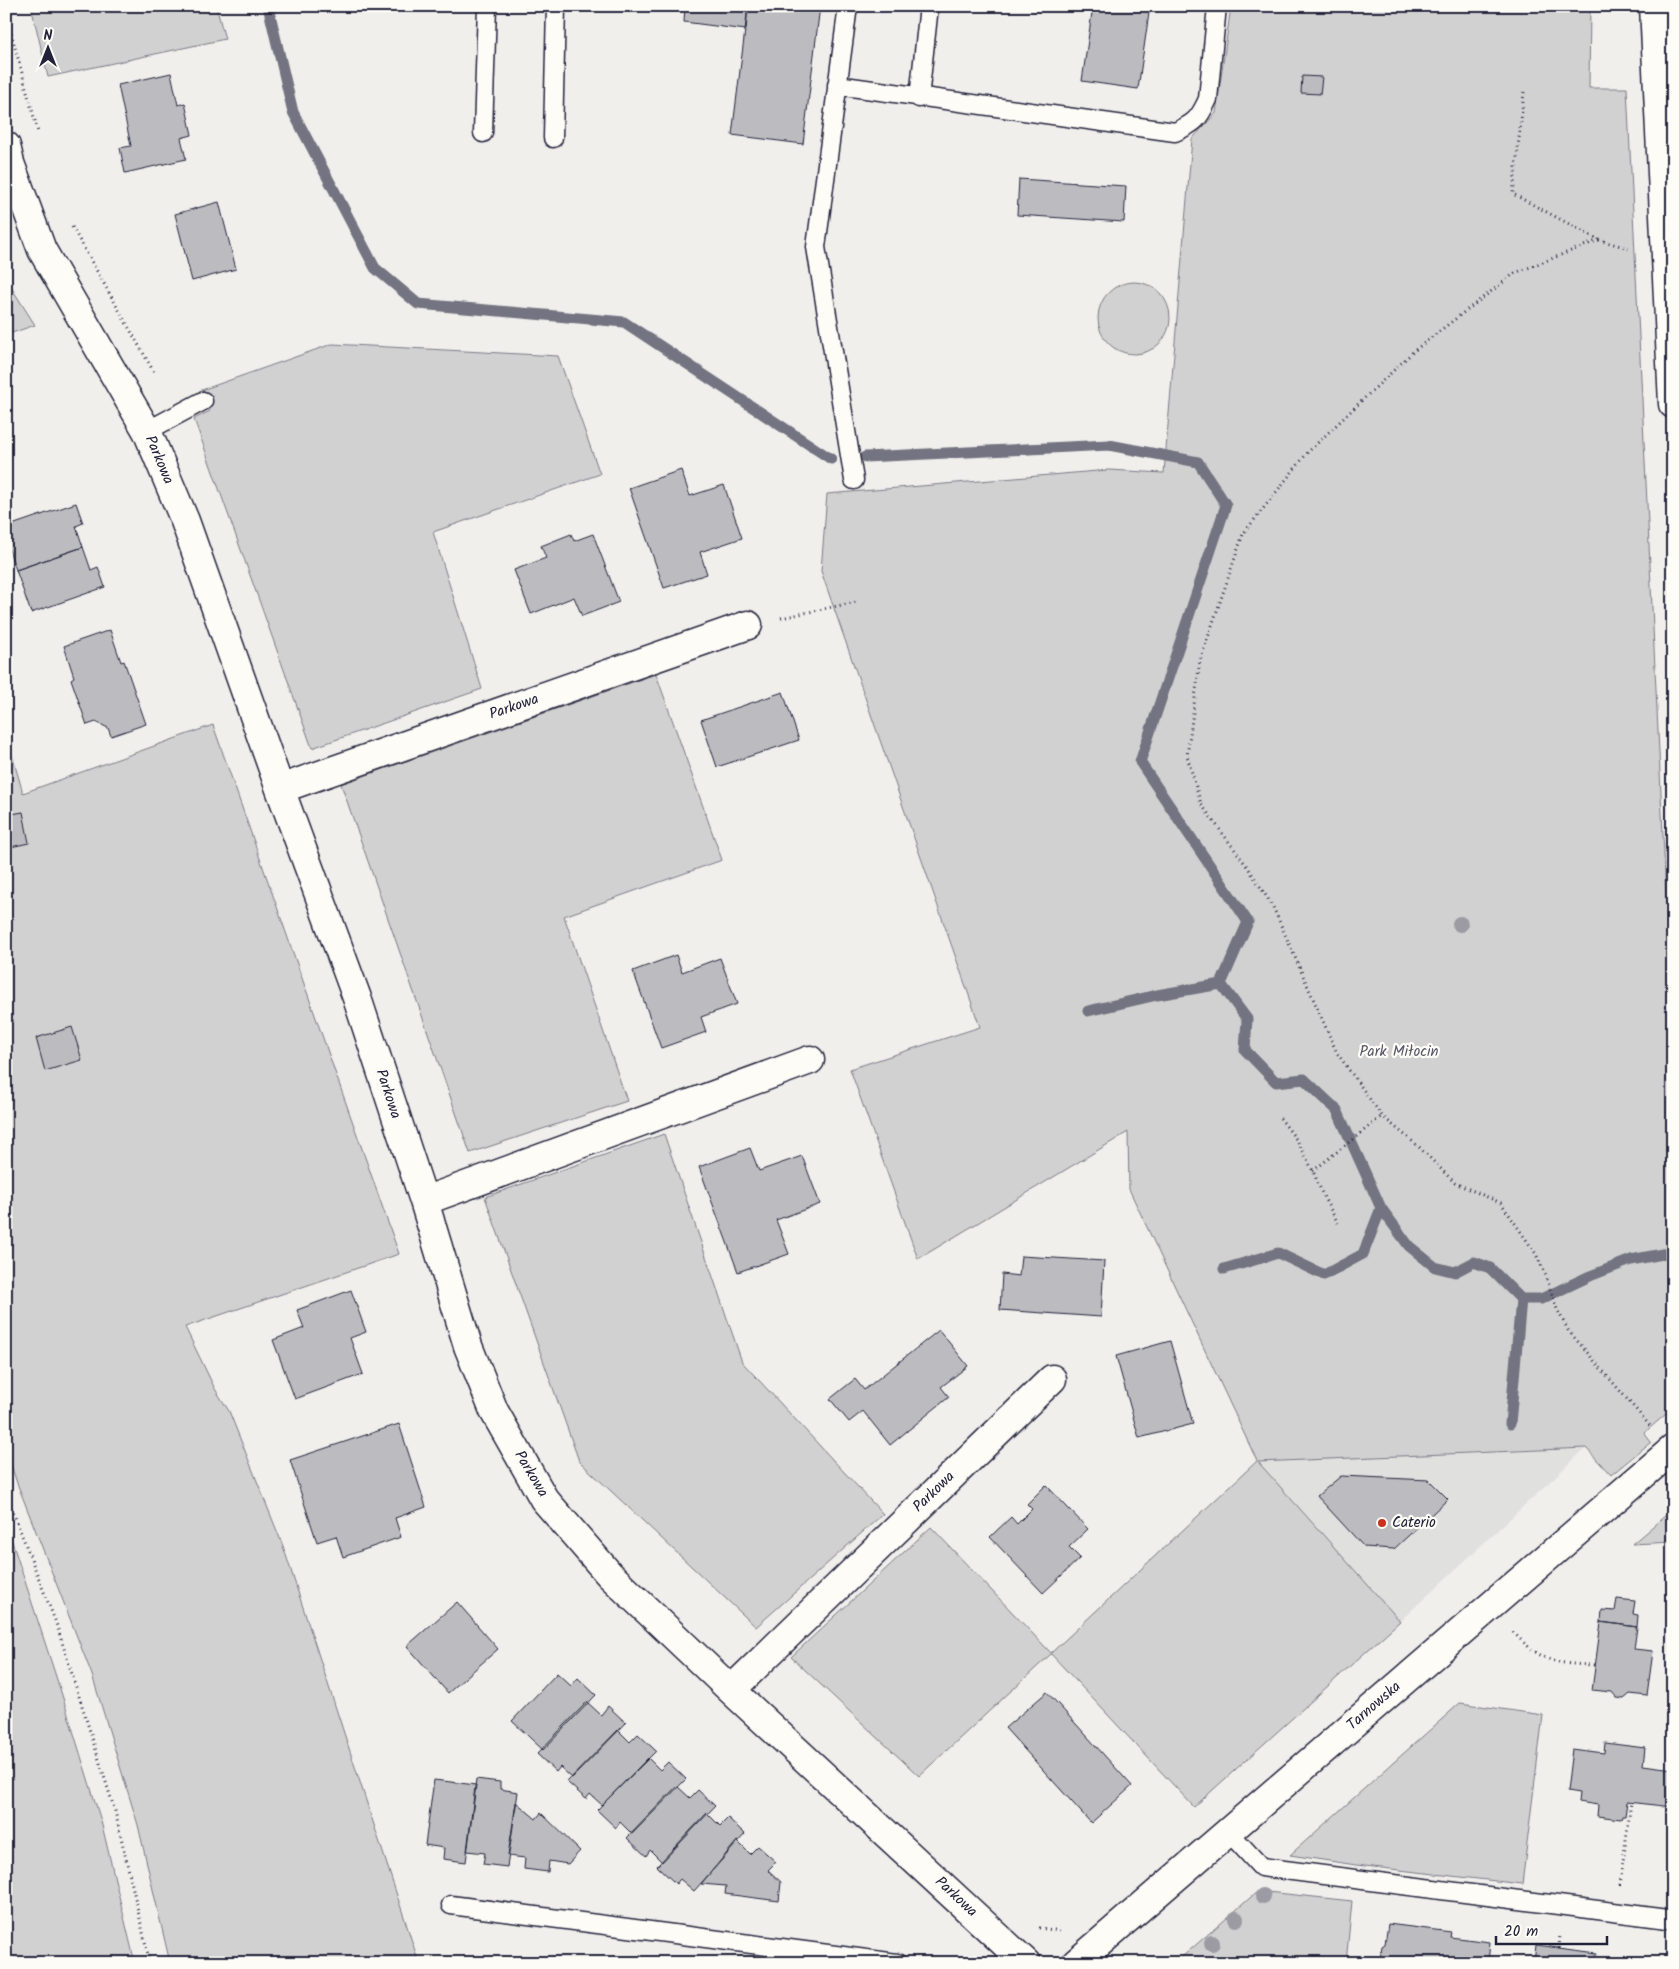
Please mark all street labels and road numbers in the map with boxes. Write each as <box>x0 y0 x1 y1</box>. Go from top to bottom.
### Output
street label: Parkowa <box>138 432 180 488</box>
street label: Parkowa <box>486 687 542 727</box>
street label: Parkowa <box>369 1066 407 1122</box>
street label: Parkowa <box>508 1446 554 1502</box>
street label: Parkowa <box>907 1466 961 1518</box>
street label: Tarnowska <box>1341 1675 1407 1737</box>
street label: Parkowa <box>929 1871 983 1923</box>

